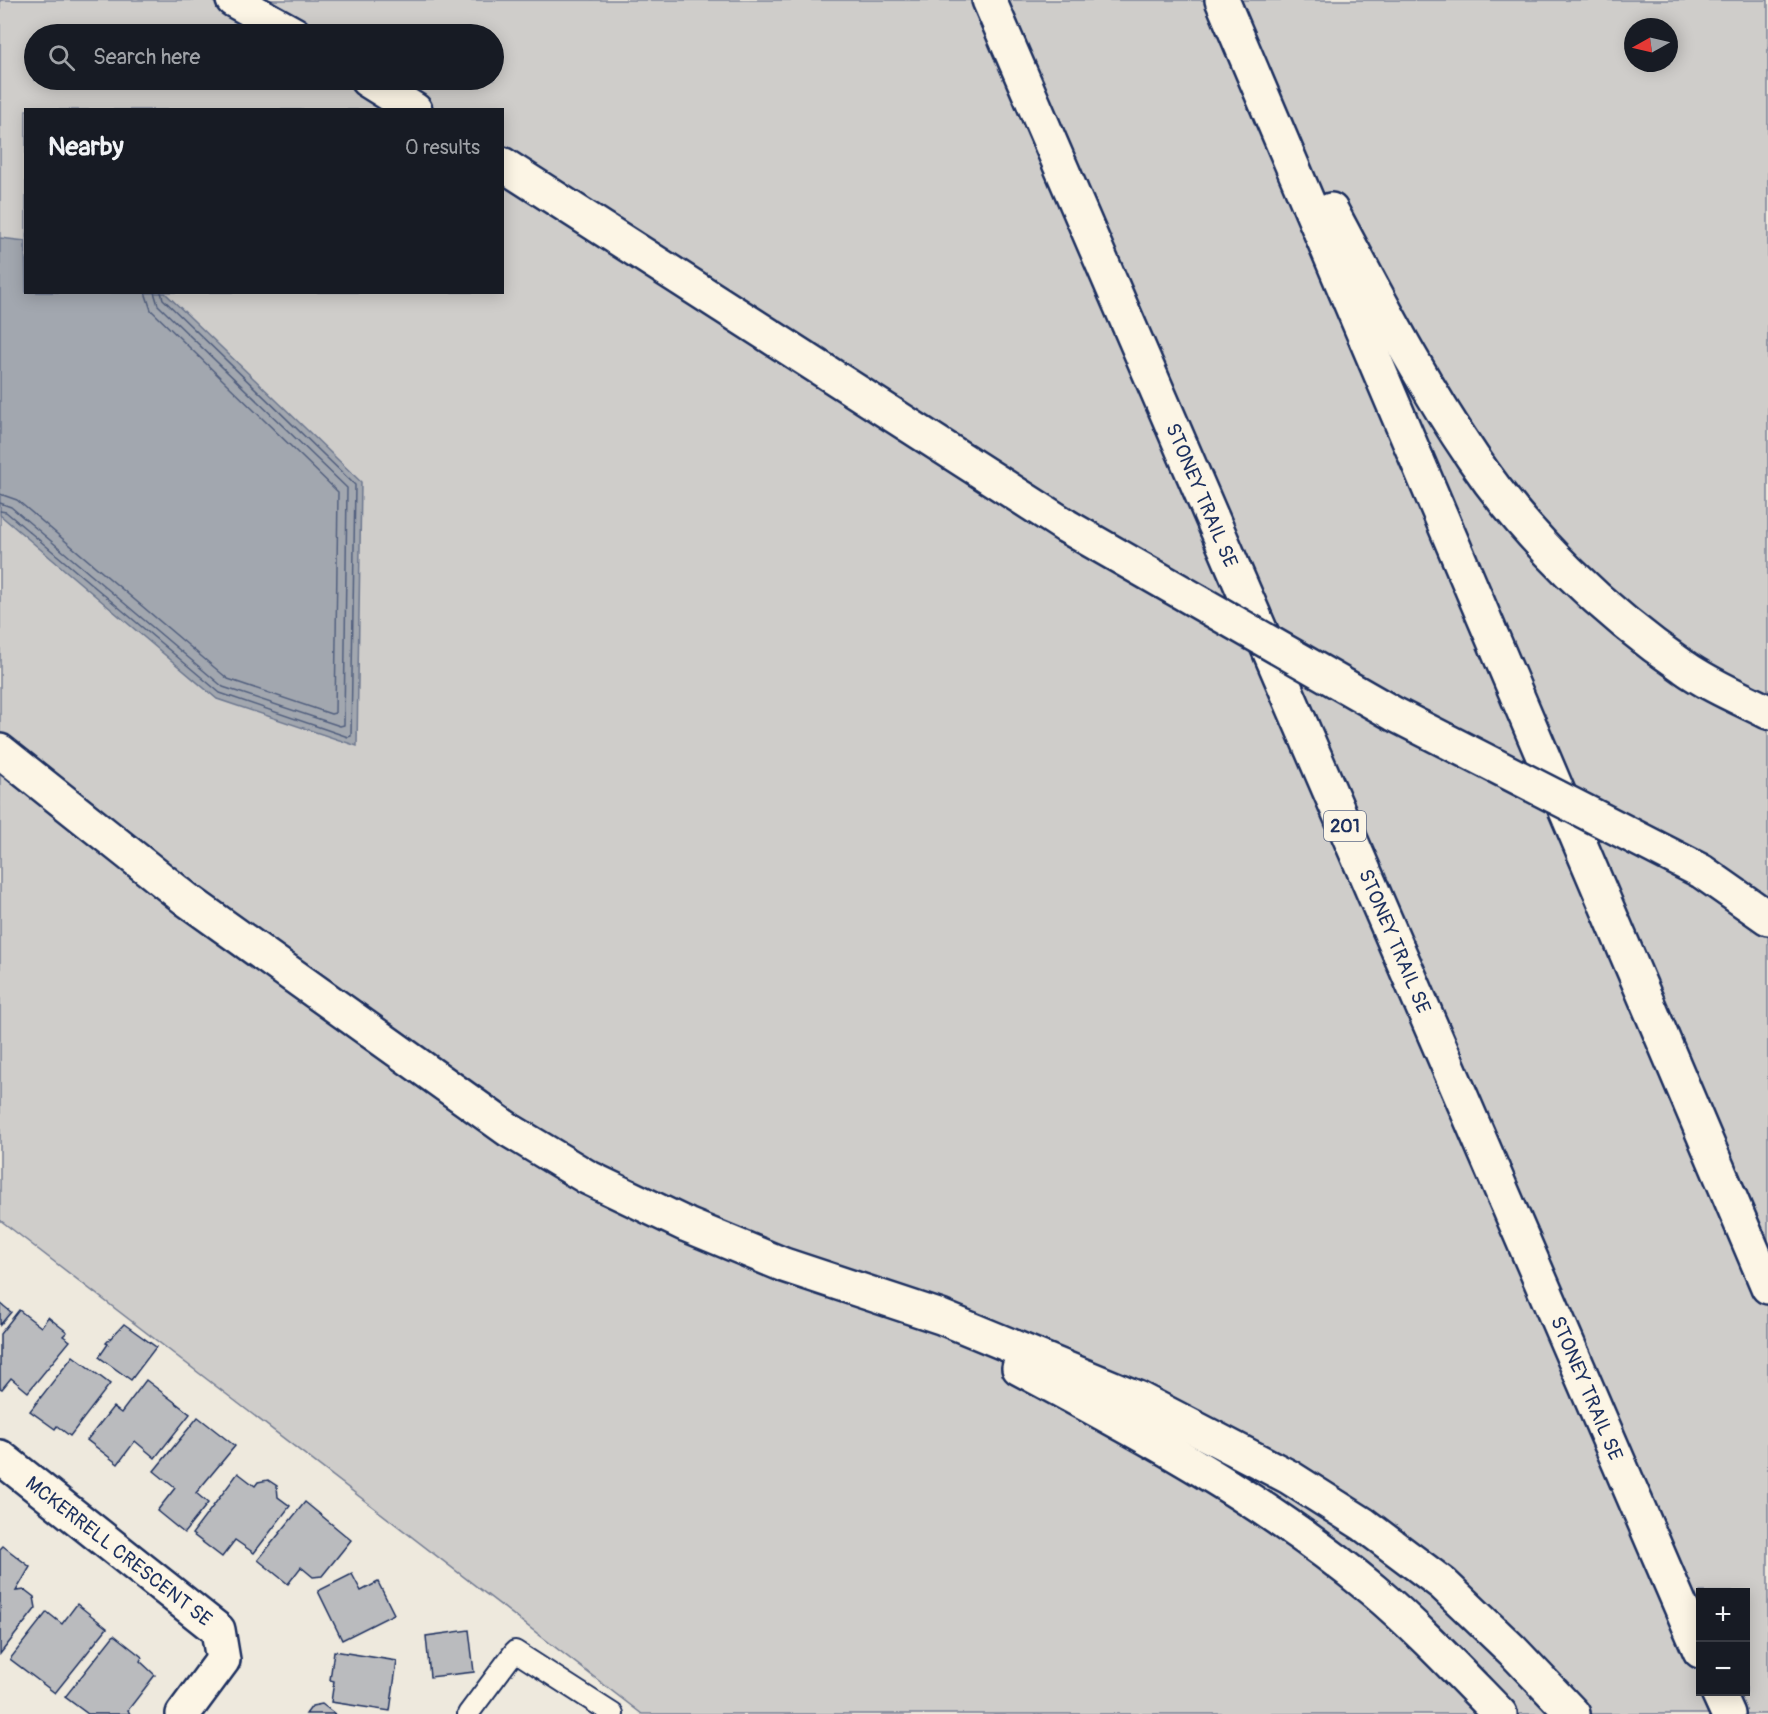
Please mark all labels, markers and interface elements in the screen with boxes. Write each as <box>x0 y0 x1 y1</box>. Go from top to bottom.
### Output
north arrow <box>1624 18 1678 72</box>
search box <box>24 24 504 90</box>
icon: search <box>45 41 78 74</box>
text: Search here <box>93 43 200 71</box>
text: Nearby <box>48 131 124 163</box>
text: 0 results <box>405 135 480 160</box>
street label: STONEY TRAIL SE <box>1160 419 1243 571</box>
road number: 201 <box>1324 811 1366 841</box>
street label: STONEY TRAIL SE <box>1353 865 1436 1017</box>
street label: STONEY TRAIL SE <box>1545 1312 1628 1464</box>
street label: MCKERRELL CRESCENT SE <box>20 1471 217 1632</box>
map controls <box>1696 1588 1750 1696</box>
button: + <box>1696 1588 1750 1642</box>
button: − <box>1696 1642 1750 1696</box>

